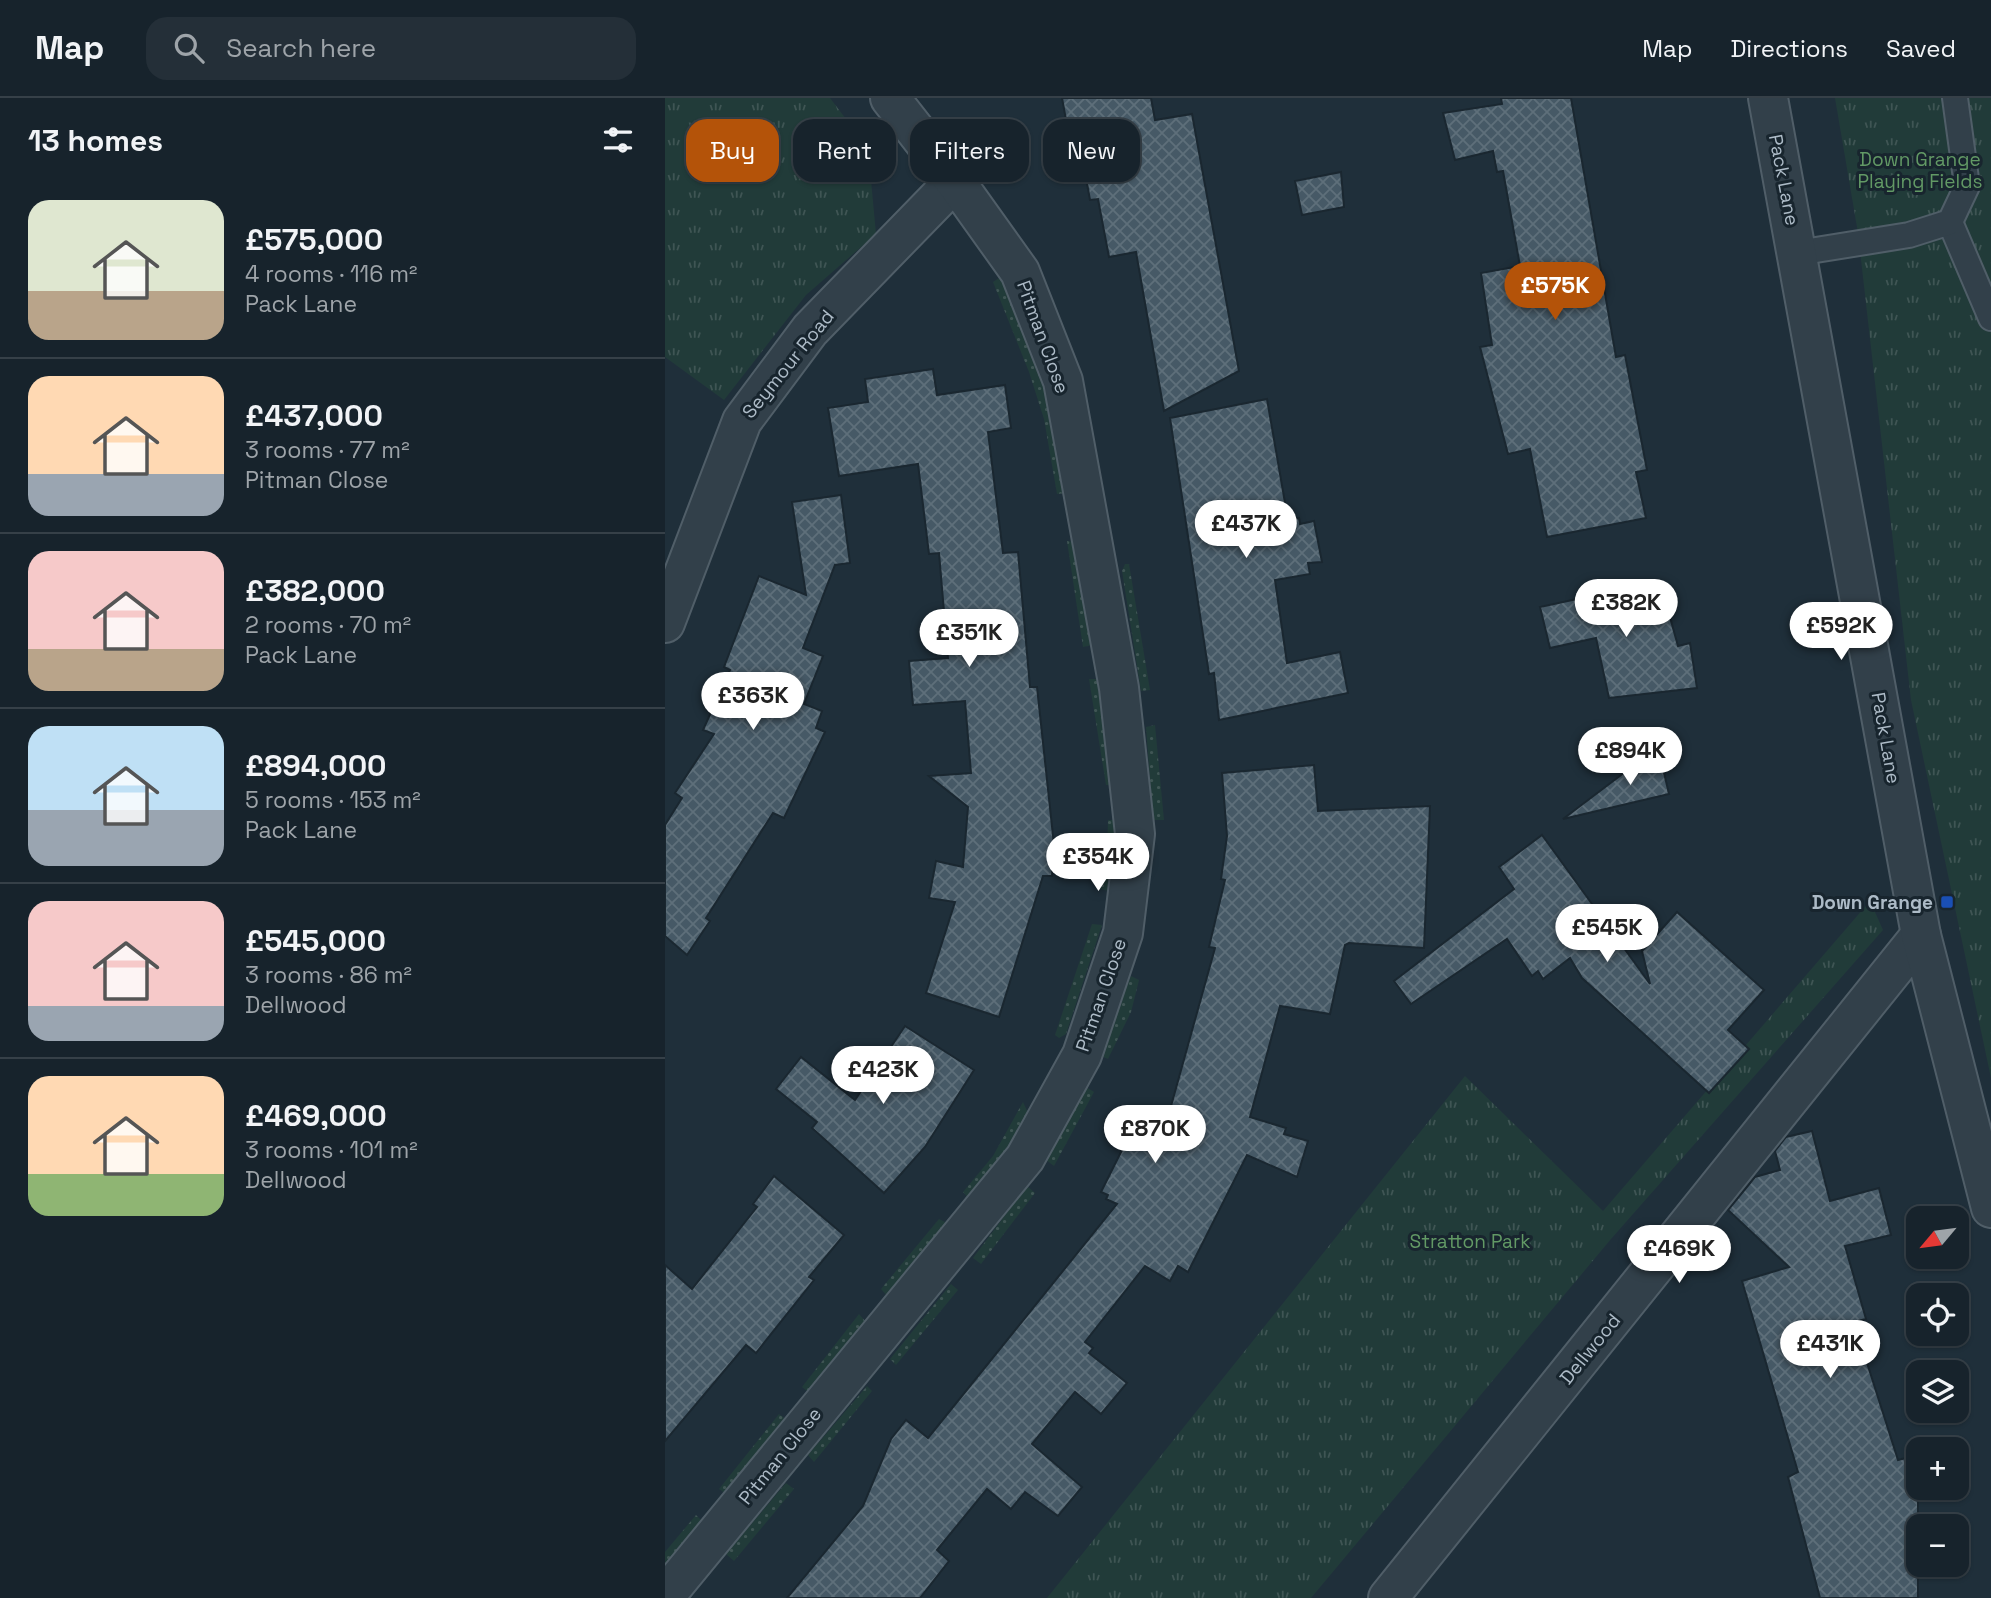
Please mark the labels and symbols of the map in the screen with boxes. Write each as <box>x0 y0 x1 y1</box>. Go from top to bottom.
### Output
street label: Pack Lane <box>1763 132 1805 228</box>
park label: Down Grange Playing Fields <box>1858 147 1982 194</box>
pin: £575K <box>1506 262 1604 322</box>
street label: Pitman Close <box>1011 277 1075 397</box>
street label: Seymour Road <box>736 304 840 424</box>
pin: £437K <box>1197 500 1295 560</box>
pin: £382K <box>1577 580 1675 639</box>
pin: £592K <box>1792 602 1890 662</box>
pin: £351K <box>920 610 1018 669</box>
pin: £363K <box>704 672 802 732</box>
street label: Pack Lane <box>1866 690 1906 786</box>
pin: £894K <box>1581 728 1679 787</box>
pin: £354K <box>1049 834 1147 893</box>
place label: Down Grange <box>1812 890 1933 915</box>
marker: Down Grange <box>1939 894 1955 910</box>
pin: £545K <box>1558 904 1656 964</box>
street label: Pitman Close <box>1070 935 1132 1055</box>
pin: £423K <box>834 1046 932 1106</box>
pin: £870K <box>1106 1105 1204 1165</box>
north arrow <box>1906 1206 1969 1269</box>
pin: £469K <box>1630 1226 1728 1285</box>
park label: Stratton Park <box>1410 1229 1530 1254</box>
street label: Dellwood <box>1554 1309 1626 1389</box>
pin: £431K <box>1781 1320 1879 1380</box>
street label: Pitman Close <box>733 1402 827 1510</box>

